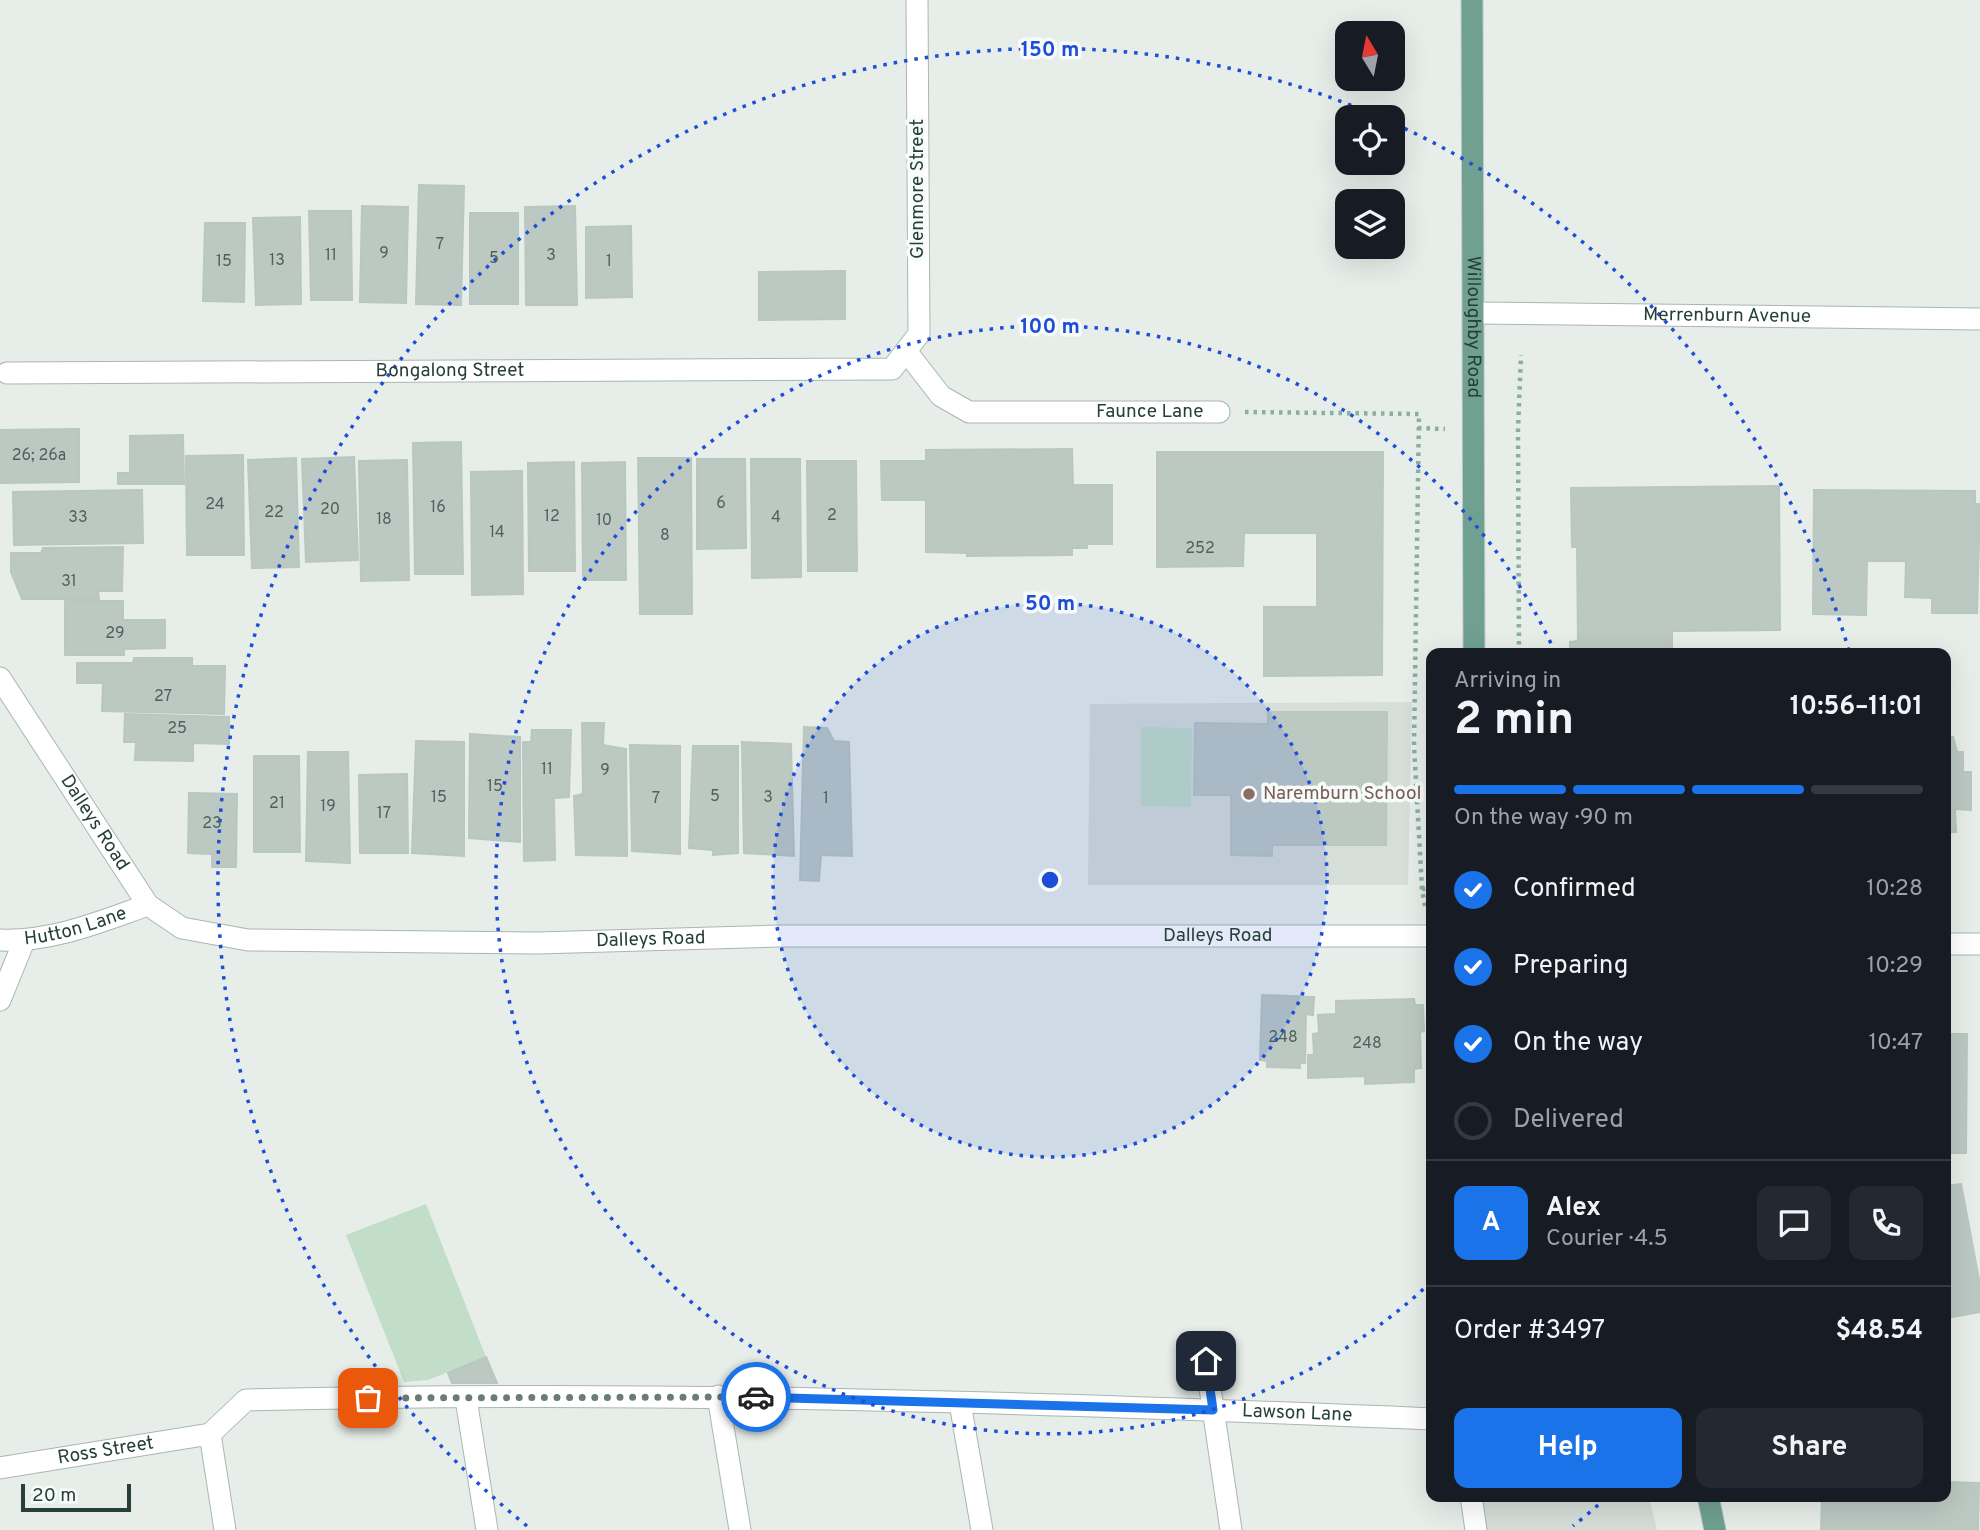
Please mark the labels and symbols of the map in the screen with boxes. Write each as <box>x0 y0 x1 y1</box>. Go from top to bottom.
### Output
north arrow <box>1335 21 1405 91</box>
text: 150 m <box>1021 37 1079 64</box>
street label: Glenmore Street <box>906 119 930 259</box>
house number: 7 <box>436 235 444 255</box>
house number: 9 <box>379 244 389 264</box>
house number: 11 <box>325 246 337 266</box>
house number: 3 <box>546 246 556 266</box>
house number: 5 <box>489 249 499 269</box>
house number: 13 <box>269 251 285 271</box>
house number: 15 <box>216 252 232 272</box>
house number: 1 <box>606 252 612 272</box>
street label: Willoughby Road <box>1461 256 1485 398</box>
street label: Merrenburn Avenue <box>1643 303 1811 329</box>
text: 100 m <box>1020 314 1080 341</box>
street label: Bongalong Street <box>375 359 525 383</box>
street label: Faunce Lane <box>1096 400 1203 424</box>
house number: 26; 26a <box>12 446 66 466</box>
house number: 6 <box>716 494 726 514</box>
house number: 24 <box>205 495 225 515</box>
house number: 16 <box>430 498 446 518</box>
house number: 20 <box>320 500 340 520</box>
house number: 22 <box>264 503 284 523</box>
house number: 2 <box>827 506 837 526</box>
house number: 12 <box>544 507 560 527</box>
house number: 33 <box>68 508 88 528</box>
house number: 4 <box>771 508 781 528</box>
house number: 18 <box>376 510 392 530</box>
house number: 10 <box>596 511 612 531</box>
house number: 14 <box>489 523 505 543</box>
house number: 8 <box>660 526 670 546</box>
house number: 252 <box>1185 539 1215 559</box>
house number: 31 <box>61 572 77 592</box>
text: 50 m <box>1025 591 1075 618</box>
house number: 29 <box>105 624 125 644</box>
house number: 27 <box>154 687 172 707</box>
house number: 25 <box>167 719 187 739</box>
house number: 11 <box>541 760 553 780</box>
house number: 9 <box>600 761 610 781</box>
street label: Dalleys Road <box>55 770 134 875</box>
house number: 15 <box>487 777 503 797</box>
place label: Naremburn School <box>1263 782 1422 806</box>
marker: Naremburn School <box>1241 786 1257 802</box>
house number: 5 <box>710 787 720 807</box>
house number: 15 <box>431 788 447 808</box>
house number: 3 <box>763 788 773 808</box>
house number: 7 <box>652 789 660 809</box>
house number: 1 <box>823 789 829 809</box>
house number: 21 <box>269 794 285 814</box>
house number: 19 <box>320 797 336 817</box>
house number: 17 <box>377 804 391 824</box>
house number: 23 <box>202 814 222 834</box>
centre of rings <box>1038 868 1062 892</box>
street label: Hutton Lane <box>23 901 130 951</box>
street label: Dalleys Road <box>1163 924 1273 948</box>
street label: Dalleys Road <box>596 926 706 953</box>
house number: 248 <box>1268 1028 1298 1048</box>
house number: 248 <box>1352 1034 1382 1054</box>
pin <box>1176 1331 1236 1391</box>
courier <box>721 1362 791 1432</box>
pin <box>338 1368 398 1428</box>
street label: Lawson Lane <box>1242 1399 1353 1428</box>
street label: Ross Street <box>56 1431 156 1471</box>
scale bar <box>21 1481 131 1513</box>

